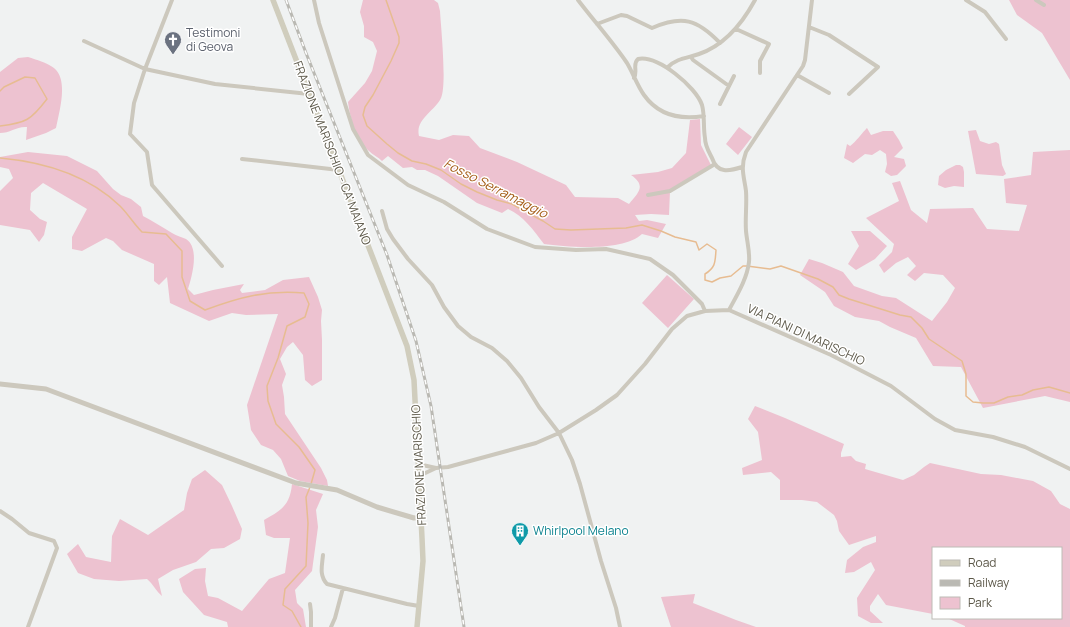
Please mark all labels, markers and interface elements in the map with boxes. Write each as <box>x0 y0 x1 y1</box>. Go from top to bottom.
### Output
place label: Testimoni di Geova <box>186 24 240 55</box>
church icon: Testimoni di Geova <box>163 30 183 55</box>
street label: FRAZIONE MARISCHIO - CA' MAIANO <box>289 58 376 248</box>
water label: Fosso Serramaggio <box>441 154 552 223</box>
street label: VIA PIANI DI MARISCHIO <box>745 300 868 369</box>
street label: FRAZIONE MARISCHIO <box>407 404 430 526</box>
building icon: Whirlpool Melano <box>510 521 530 546</box>
place label: Whirlpool Melano <box>533 522 629 539</box>
legend <box>932 547 1062 619</box>
text: Road <box>968 554 996 571</box>
text: Railway <box>968 574 1010 591</box>
text: Park <box>968 594 993 611</box>

